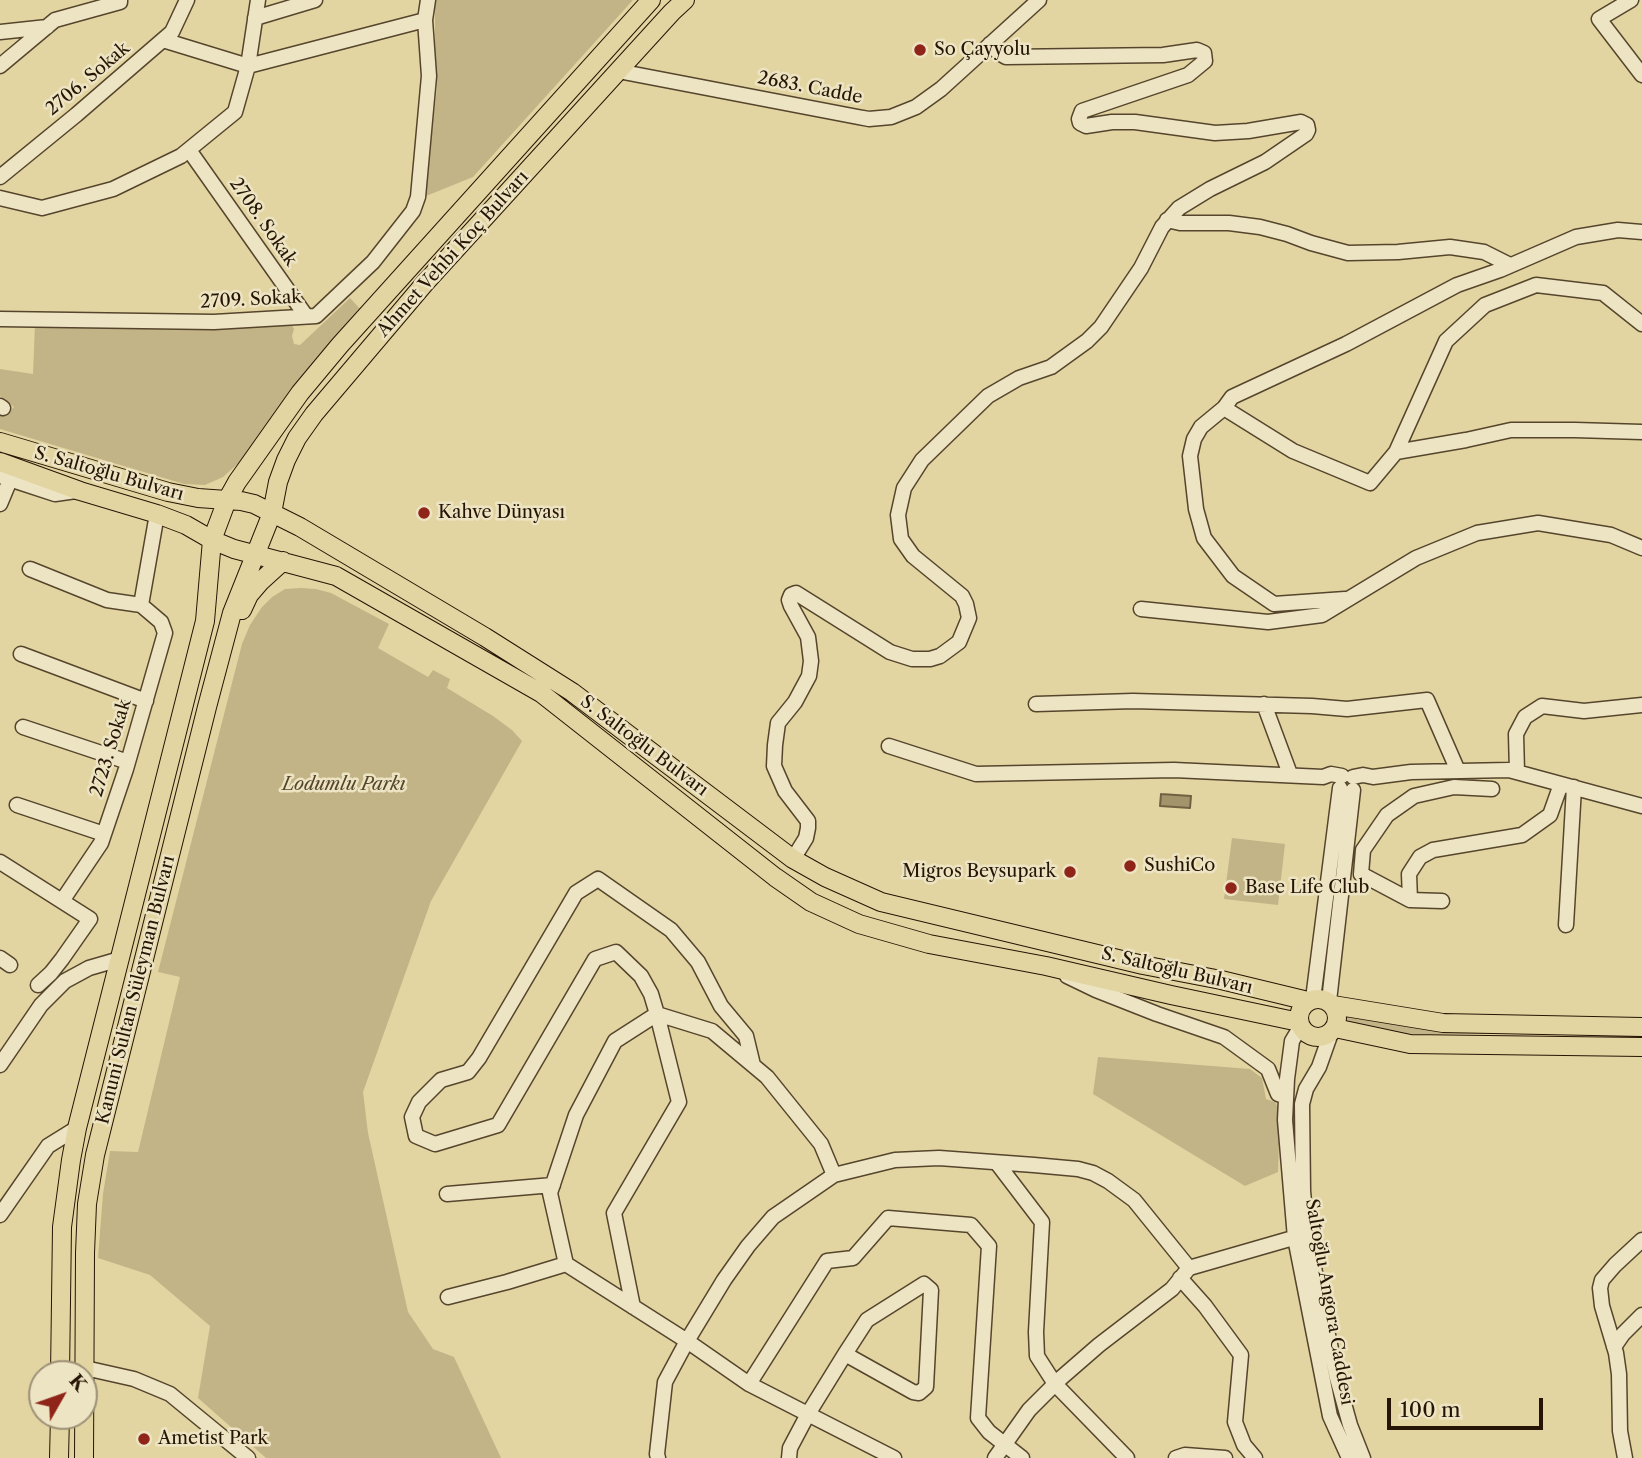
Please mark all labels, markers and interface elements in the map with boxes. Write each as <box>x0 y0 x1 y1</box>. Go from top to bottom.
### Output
street label: 2706. Sokak <box>42 38 134 120</box>
place label: So Çayyolu <box>934 39 1031 61</box>
marker: So Çayyolu <box>912 42 928 58</box>
street label: 2683. Cadde <box>756 67 864 109</box>
street label: Ahmet Vehbi Koç Bulvarı <box>373 167 533 341</box>
street label: 2708. Sokak <box>225 174 301 270</box>
street label: 2709. Sokak <box>200 287 302 313</box>
street label: S. Saltoğlu Bulvarı <box>32 442 186 506</box>
place label: Kahve Dünyası <box>438 502 565 524</box>
marker: Kahve Dünyası <box>416 505 432 521</box>
street label: S. Saltoğlu Bulvarı <box>576 691 712 801</box>
street label: 2723. Sokak <box>86 697 136 799</box>
park label: Lodumlu Parkı <box>282 774 406 796</box>
street label: Kanuni Sultan Süleyman Bulvarı <box>92 853 180 1127</box>
place label: SushiCo <box>1144 855 1215 877</box>
marker: SushiCo <box>1122 858 1138 874</box>
place label: Migros Beysupark <box>902 861 1056 883</box>
marker: Migros Beysupark <box>1062 864 1078 880</box>
place label: Base Life Club <box>1245 877 1369 899</box>
marker: Base Life Club <box>1223 880 1239 896</box>
street label: S. Saltoğlu Bulvarı <box>1099 943 1255 999</box>
street label: Saltoğlu Angora Caddesi <box>1300 1197 1358 1407</box>
north arrow <box>28 1360 98 1430</box>
text: K <box>64 1369 92 1396</box>
scale bar <box>1390 1384 1546 1428</box>
text: 100 m <box>1400 1397 1461 1422</box>
place label: Ametist Park <box>158 1428 268 1450</box>
marker: Ametist Park <box>136 1431 152 1447</box>

